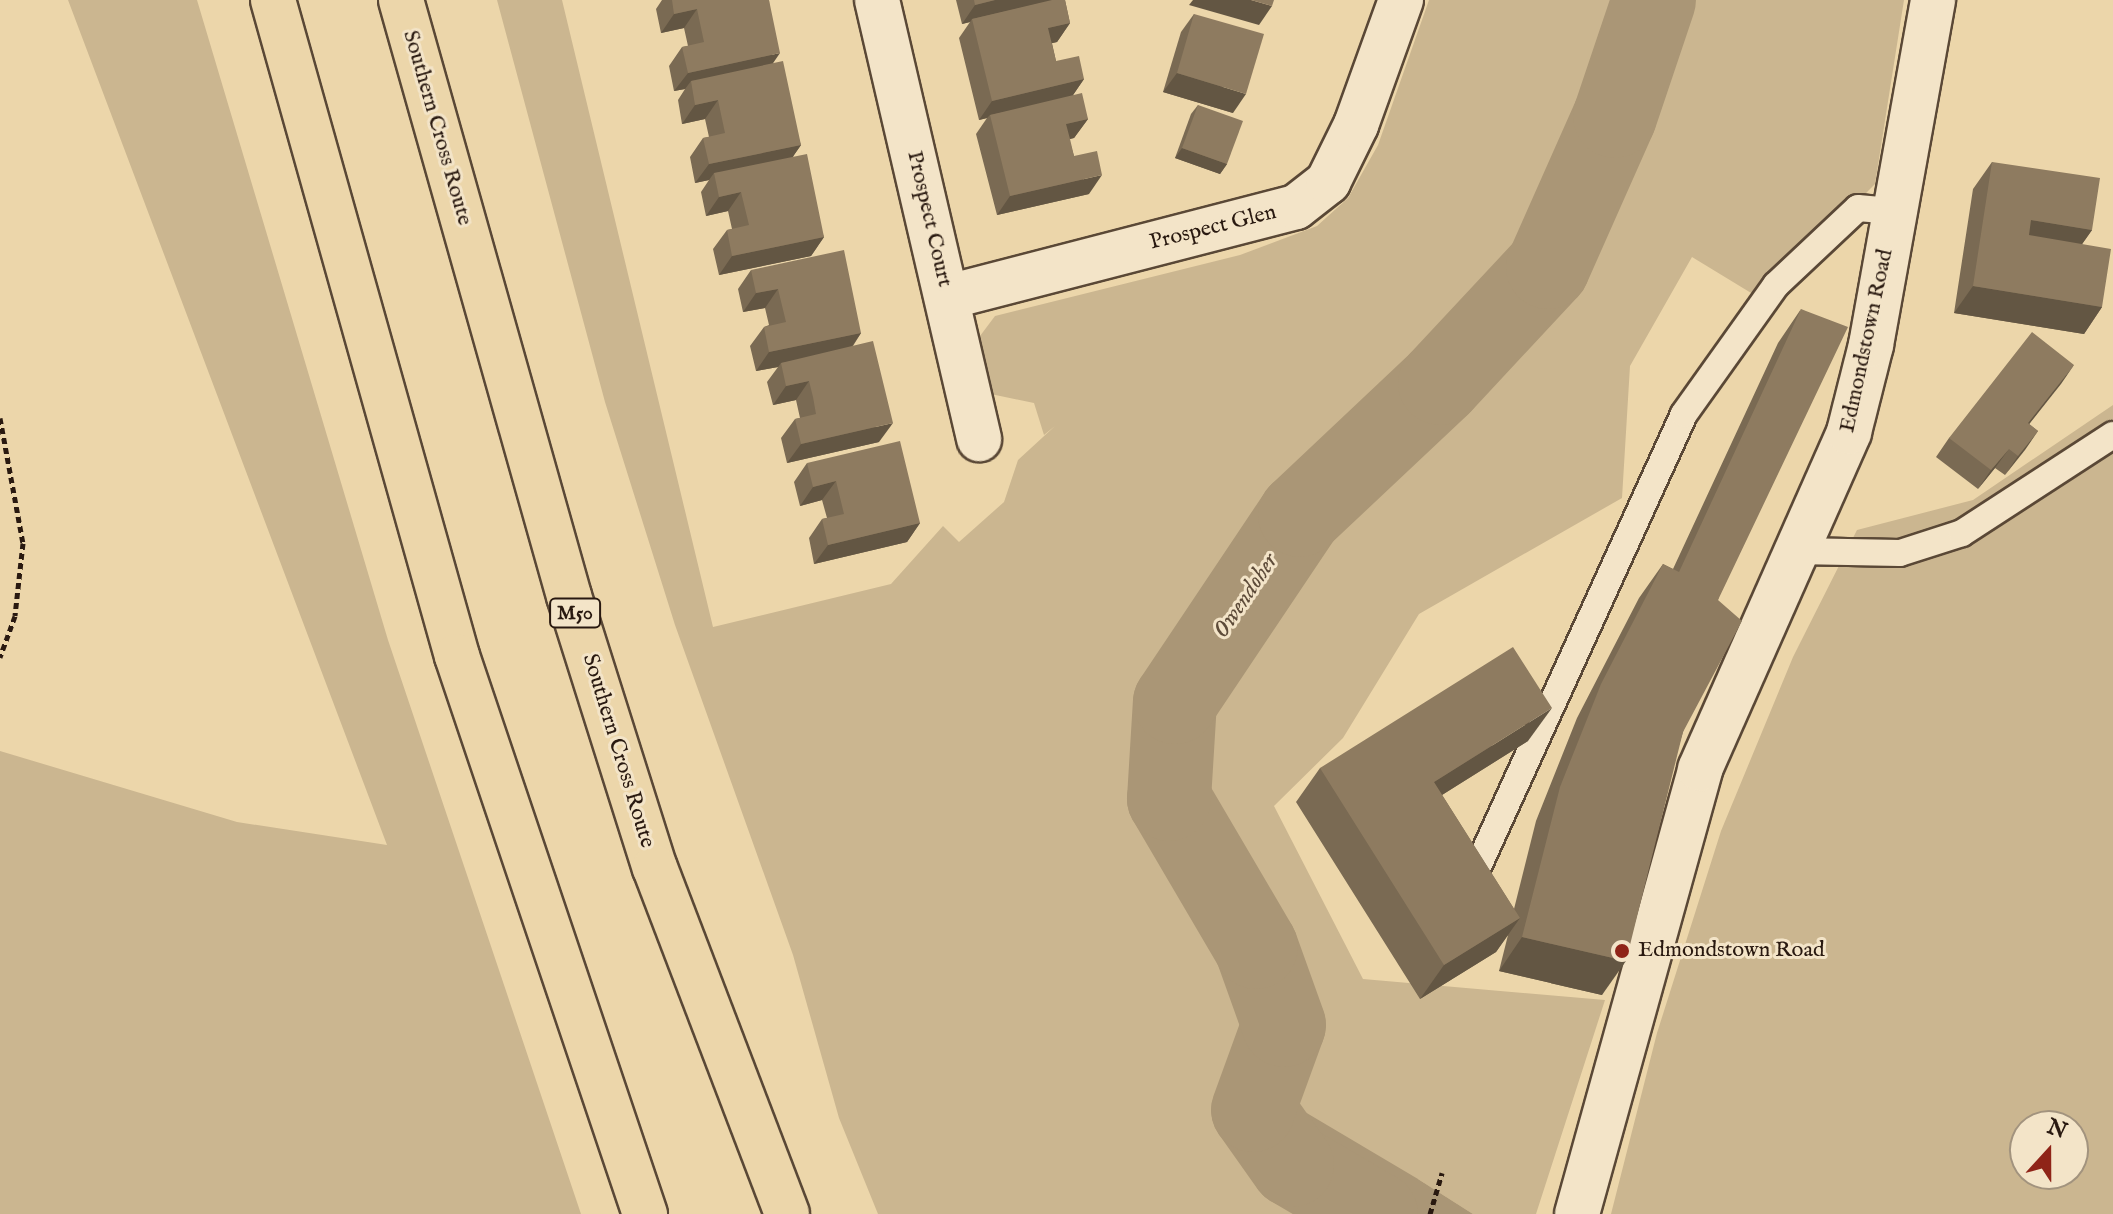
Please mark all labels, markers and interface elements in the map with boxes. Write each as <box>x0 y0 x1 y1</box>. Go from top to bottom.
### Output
street label: Southern Cross Route <box>397 27 477 229</box>
street label: Prospect Court <box>901 148 957 290</box>
street label: Prospect Glen <box>1147 200 1279 256</box>
street label: Edmondstown Road <box>1835 247 1899 435</box>
water label: Owendoher <box>1207 548 1285 644</box>
road number: M50 <box>549 597 601 629</box>
street label: Southern Cross Route <box>576 651 660 851</box>
place label: Edmondstown Road <box>1638 938 1825 964</box>
marker: Edmondstown Road <box>1613 942 1631 960</box>
north arrow <box>2009 1110 2089 1190</box>
text: N <box>2043 1113 2071 1146</box>

